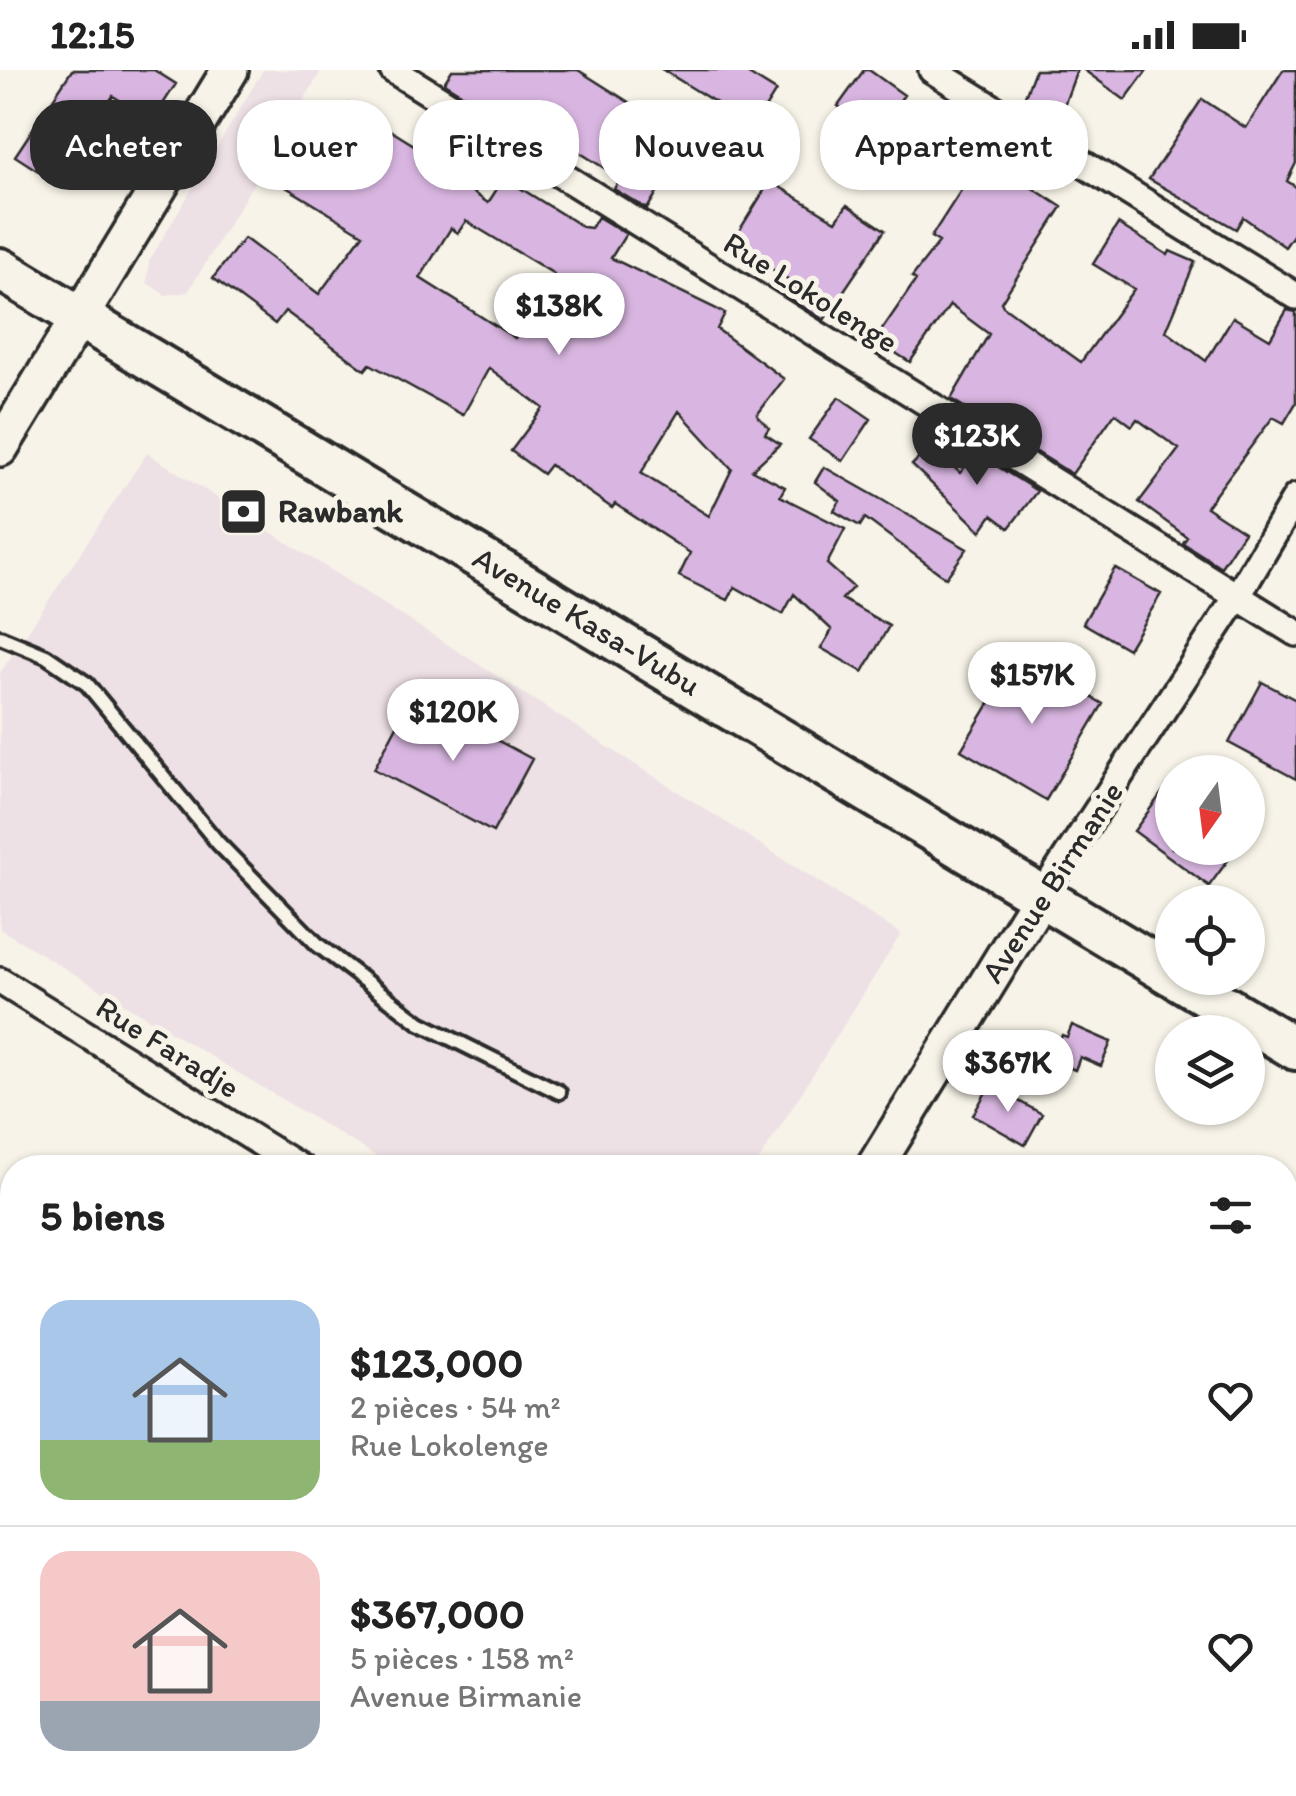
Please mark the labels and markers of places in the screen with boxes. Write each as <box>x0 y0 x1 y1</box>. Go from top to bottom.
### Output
pin: $138K <box>489 273 629 358</box>
pin: $123K <box>907 403 1047 488</box>
bank icon: Rawbank <box>217 485 269 537</box>
place label: Rawbank <box>278 492 403 530</box>
pin: $157K <box>962 642 1102 727</box>
pin: $120K <box>383 679 523 764</box>
pin: $367K <box>938 1030 1078 1115</box>

